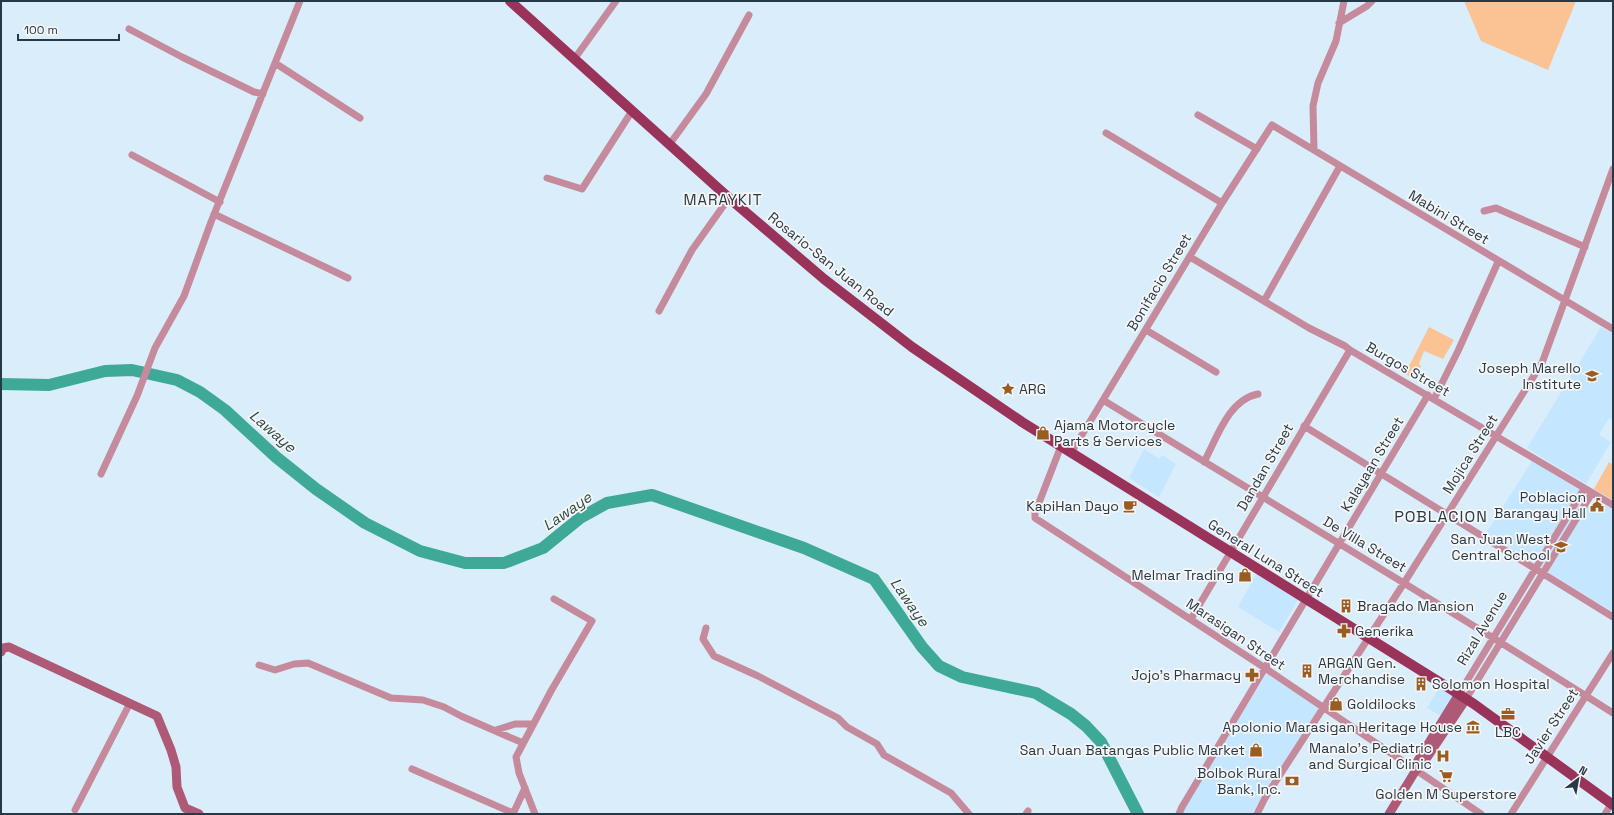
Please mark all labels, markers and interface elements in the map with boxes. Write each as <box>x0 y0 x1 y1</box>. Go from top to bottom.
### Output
scale bar <box>18 16 119 42</box>
text: 100 m <box>24 22 58 38</box>
street label: Mabini Street <box>1405 186 1493 248</box>
district label: MARAYKIT <box>684 190 762 209</box>
street label: Rosario-San Juan Road <box>765 208 897 320</box>
street label: Bonifacio Street <box>1123 230 1195 334</box>
street label: Burgos Street <box>1363 338 1453 400</box>
place label: Joseph Marello Institute <box>1479 359 1581 393</box>
school or university icon: Joseph Marello Institute <box>1584 368 1600 384</box>
place label: ARG <box>1019 380 1046 398</box>
place icon: ARG <box>1000 381 1016 397</box>
water label: Lawaye <box>246 406 301 457</box>
street label: Mojica Street <box>1438 411 1502 497</box>
street label: Kalayaan Street <box>1337 413 1407 515</box>
place label: Ajama Motorcycle Parts & Services <box>1054 416 1175 450</box>
street label: Dandan Street <box>1233 420 1297 514</box>
shop icon: Ajama Motorcycle Parts & Services <box>1035 425 1051 441</box>
water label: Lawaye <box>539 487 596 535</box>
place label: Poblacion Barangay Hall <box>1494 488 1586 522</box>
place label: KapiHan Dayo <box>1026 497 1119 515</box>
public building icon: Poblacion Barangay Hall <box>1589 497 1605 513</box>
cafe icon: KapiHan Dayo <box>1122 498 1138 514</box>
district label: POBLACION <box>1394 506 1488 527</box>
street label: De Villa Street <box>1320 512 1410 576</box>
street label: General Luna Street <box>1205 515 1327 601</box>
place label: San Juan West Central School <box>1451 530 1550 564</box>
school or university icon: San Juan West Central School <box>1553 539 1569 555</box>
place label: Melmar Trading <box>1131 566 1234 584</box>
shop icon: Melmar Trading <box>1237 567 1253 583</box>
water label: Lawaye <box>886 574 934 631</box>
street label: Rizal Avenue <box>1453 587 1511 669</box>
street label: Marasigan Street <box>1183 594 1289 674</box>
place label: Bragado Mansion <box>1357 597 1474 615</box>
building icon: Bragado Mansion <box>1338 598 1354 614</box>
place label: Generika <box>1355 622 1414 640</box>
pharmacy icon: Generika <box>1336 623 1352 639</box>
place label: ARGAN Gen. Merchandise <box>1318 654 1405 688</box>
building icon: ARGAN Gen. Merchandise <box>1299 663 1315 679</box>
place label: Jojo's Pharmacy <box>1131 666 1241 684</box>
pharmacy icon: Jojo's Pharmacy <box>1244 667 1260 683</box>
place label: Solomon Hospital <box>1432 675 1550 693</box>
building icon: Solomon Hospital <box>1413 676 1429 692</box>
street label: Javier Street <box>1520 685 1582 767</box>
place label: Goldilocks <box>1347 695 1416 713</box>
shop icon: Goldilocks <box>1328 696 1344 712</box>
office icon: LBC <box>1500 706 1516 722</box>
place label: Apolonio Marasigan Heritage House <box>1223 718 1462 736</box>
museum icon: Apolonio Marasigan Heritage House <box>1465 719 1481 735</box>
place label: LBC <box>1495 723 1521 741</box>
place label: Manalo's Pediatric and Surgical Clinic <box>1308 739 1432 773</box>
place label: San Juan Batangas Public Market <box>1020 741 1245 759</box>
shop icon: San Juan Batangas Public Market <box>1248 742 1264 758</box>
hospital icon: Manalo's Pediatric and Surgical Clinic <box>1435 748 1451 764</box>
north arrow <box>1558 759 1598 799</box>
text: N <box>1576 763 1590 778</box>
place label: Bolbok Rural Bank, Inc. <box>1197 764 1281 798</box>
supermarket icon: Golden M Superstore <box>1438 768 1454 784</box>
bank icon: Bolbok Rural Bank, Inc. <box>1284 773 1300 789</box>
place label: Golden M Superstore <box>1375 785 1517 803</box>

